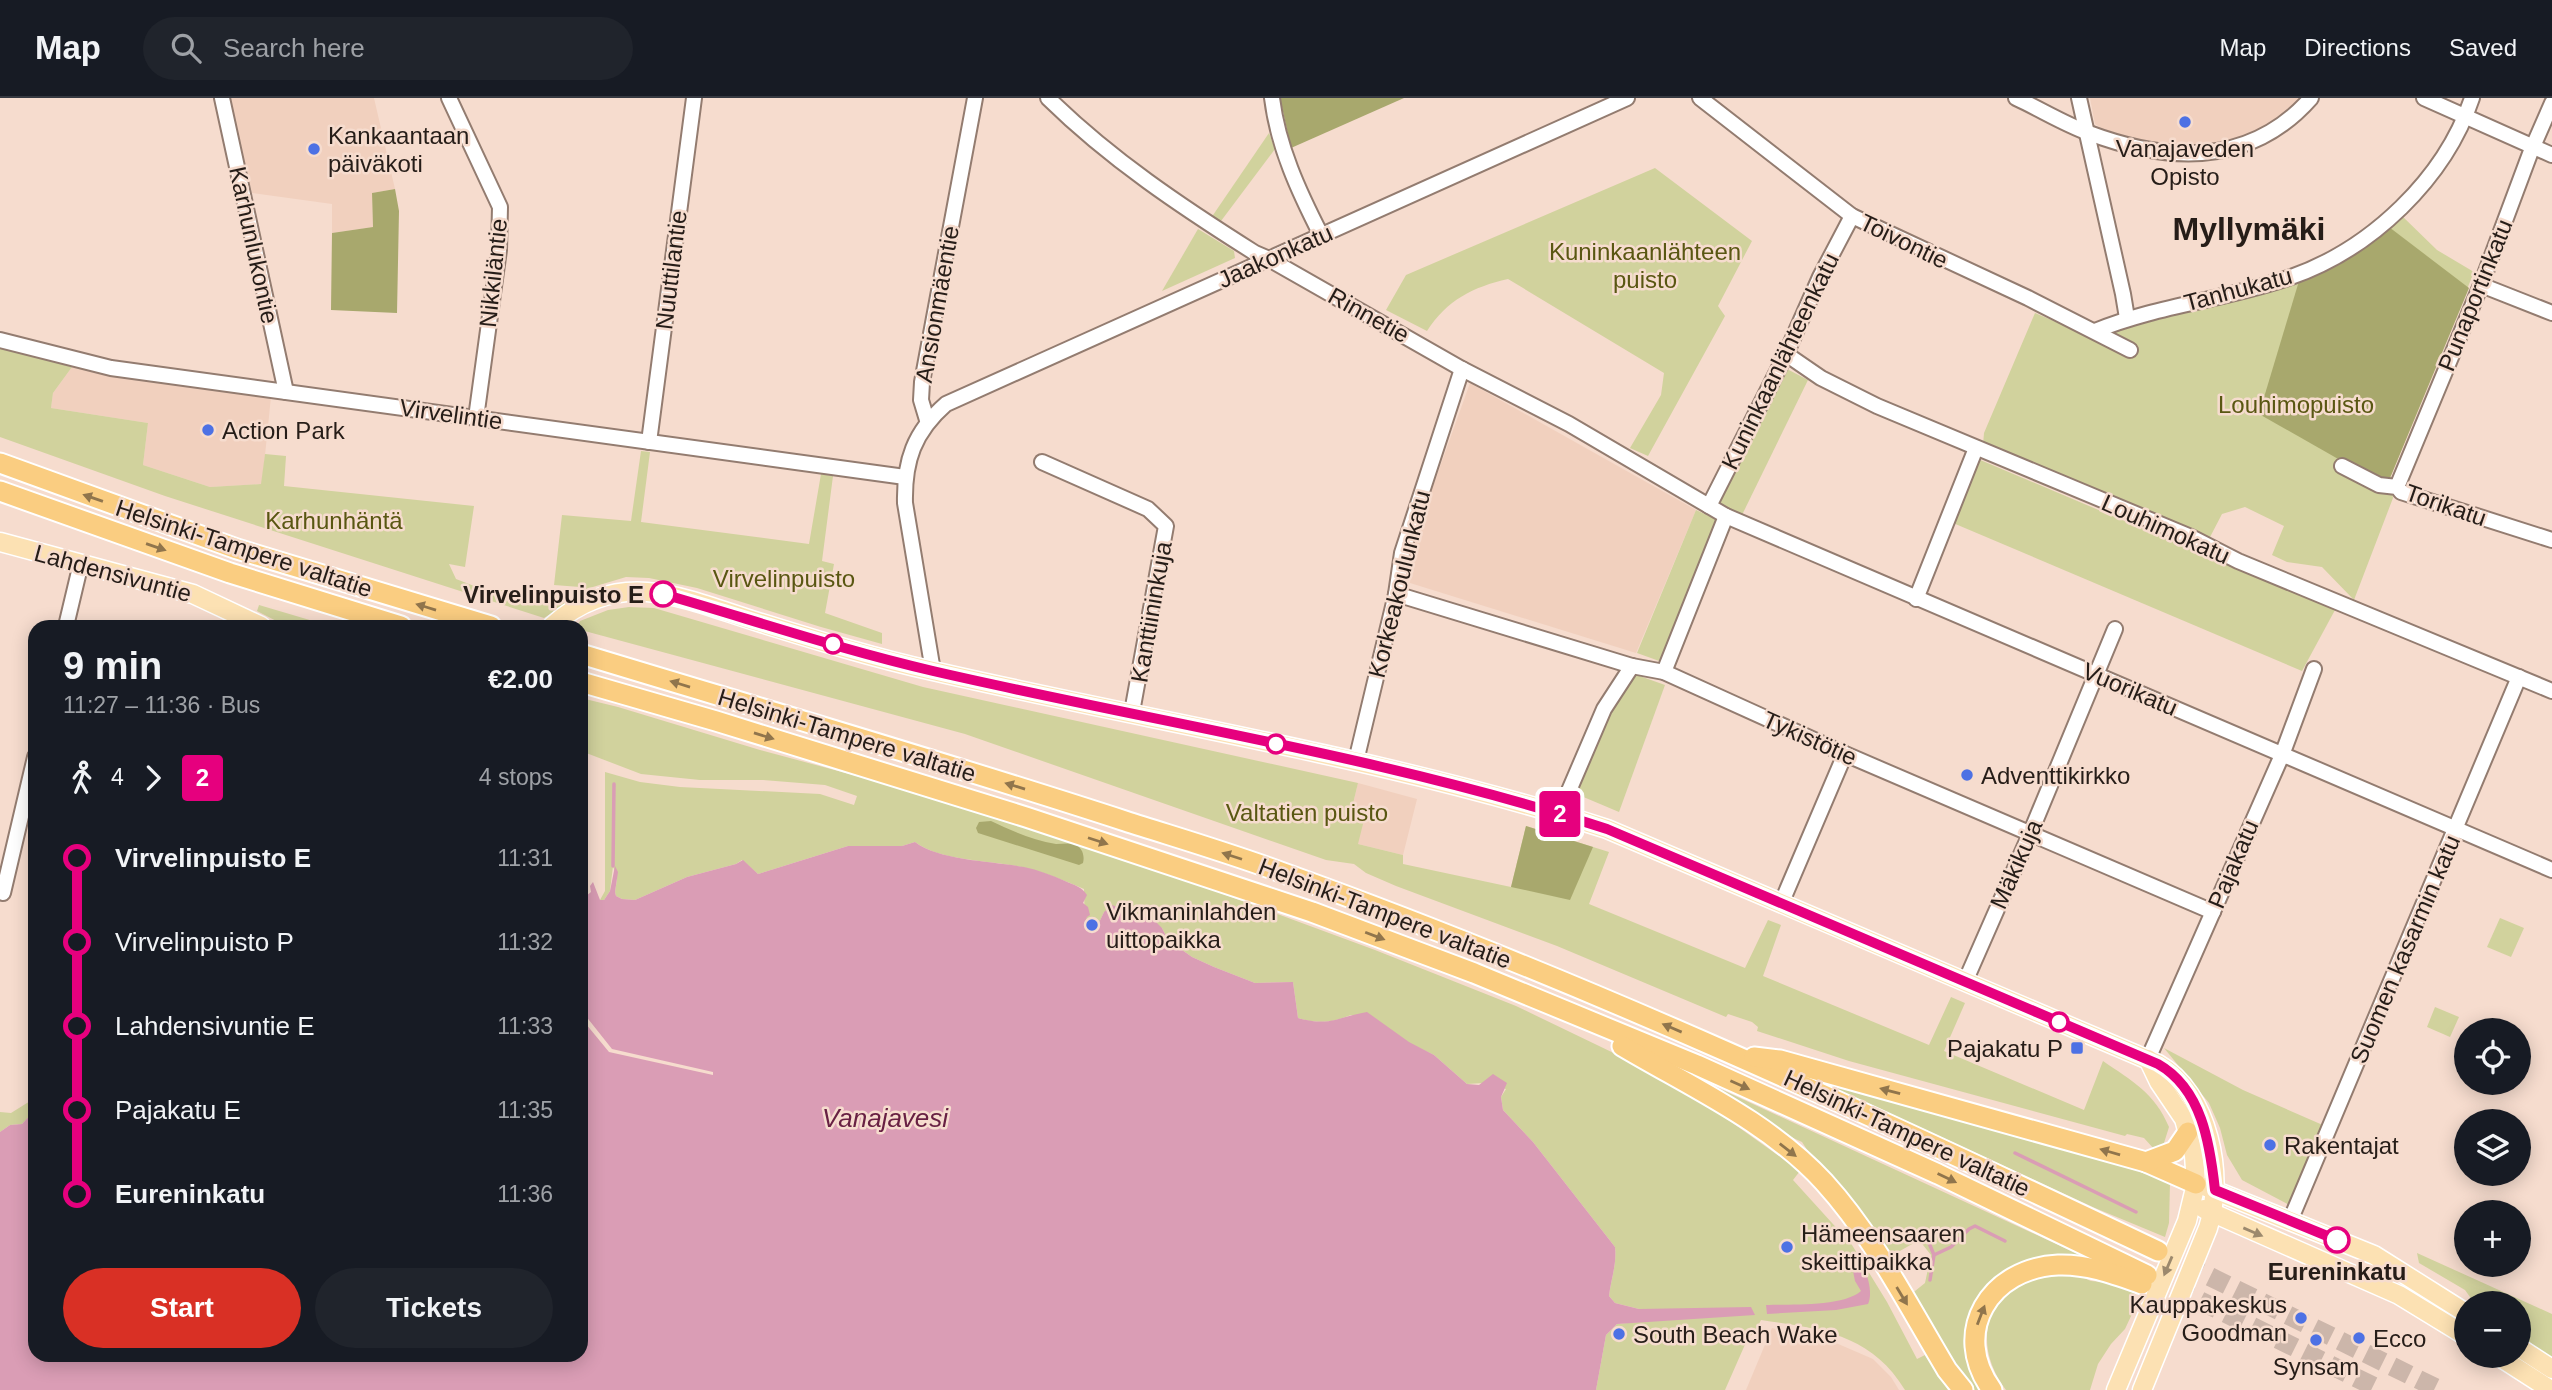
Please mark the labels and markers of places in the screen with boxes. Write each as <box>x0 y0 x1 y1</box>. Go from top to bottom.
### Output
marker: Vanajaveden Opisto <box>2177 114 2193 130</box>
place label: Kankaantaan päiväkoti <box>328 122 469 177</box>
place label: Vanajaveden Opisto <box>2116 135 2254 190</box>
marker: Kankaantaan päiväkoti <box>306 141 322 157</box>
place label: Action Park <box>222 417 346 444</box>
marker: Action Park <box>200 422 216 438</box>
place label: Virvelinpuisto E <box>463 581 644 608</box>
marker: Virvelinpuisto E <box>650 581 676 607</box>
unlabelled marker <box>823 634 843 654</box>
unlabelled marker <box>1266 734 1286 754</box>
place label: Adventtikirkko <box>1981 762 2130 789</box>
marker: Adventtikirkko <box>1959 767 1975 783</box>
place label: Vikmaninlahden uittopaikka <box>1106 898 1276 953</box>
marker: Vikmaninlahden uittopaikka <box>1084 917 1100 933</box>
unlabelled marker <box>2049 1012 2069 1032</box>
place label: Pajakatu P <box>1947 1035 2063 1062</box>
marker: Pajakatu P <box>2069 1040 2085 1056</box>
place label: Rakentajat <box>2284 1132 2399 1159</box>
marker: Rakentajat <box>2262 1137 2278 1153</box>
place label: Hämeensaaren skeittipaikka <box>1801 1220 1965 1275</box>
marker: Eureninkatu <box>2324 1227 2350 1253</box>
marker: Hämeensaaren skeittipaikka <box>1779 1239 1795 1255</box>
place label: Eureninkatu <box>2268 1258 2406 1285</box>
place label: Kauppakeskus Goodman <box>2130 1291 2287 1346</box>
marker: Kauppakeskus Goodman <box>2293 1310 2309 1326</box>
place label: South Beach Wake <box>1633 1321 1838 1348</box>
place label: Ecco <box>2373 1325 2426 1352</box>
marker: South Beach Wake <box>1611 1326 1627 1342</box>
marker: Ecco <box>2351 1330 2367 1346</box>
marker: Synsam <box>2308 1332 2324 1348</box>
place label: Synsam <box>2273 1353 2359 1380</box>

